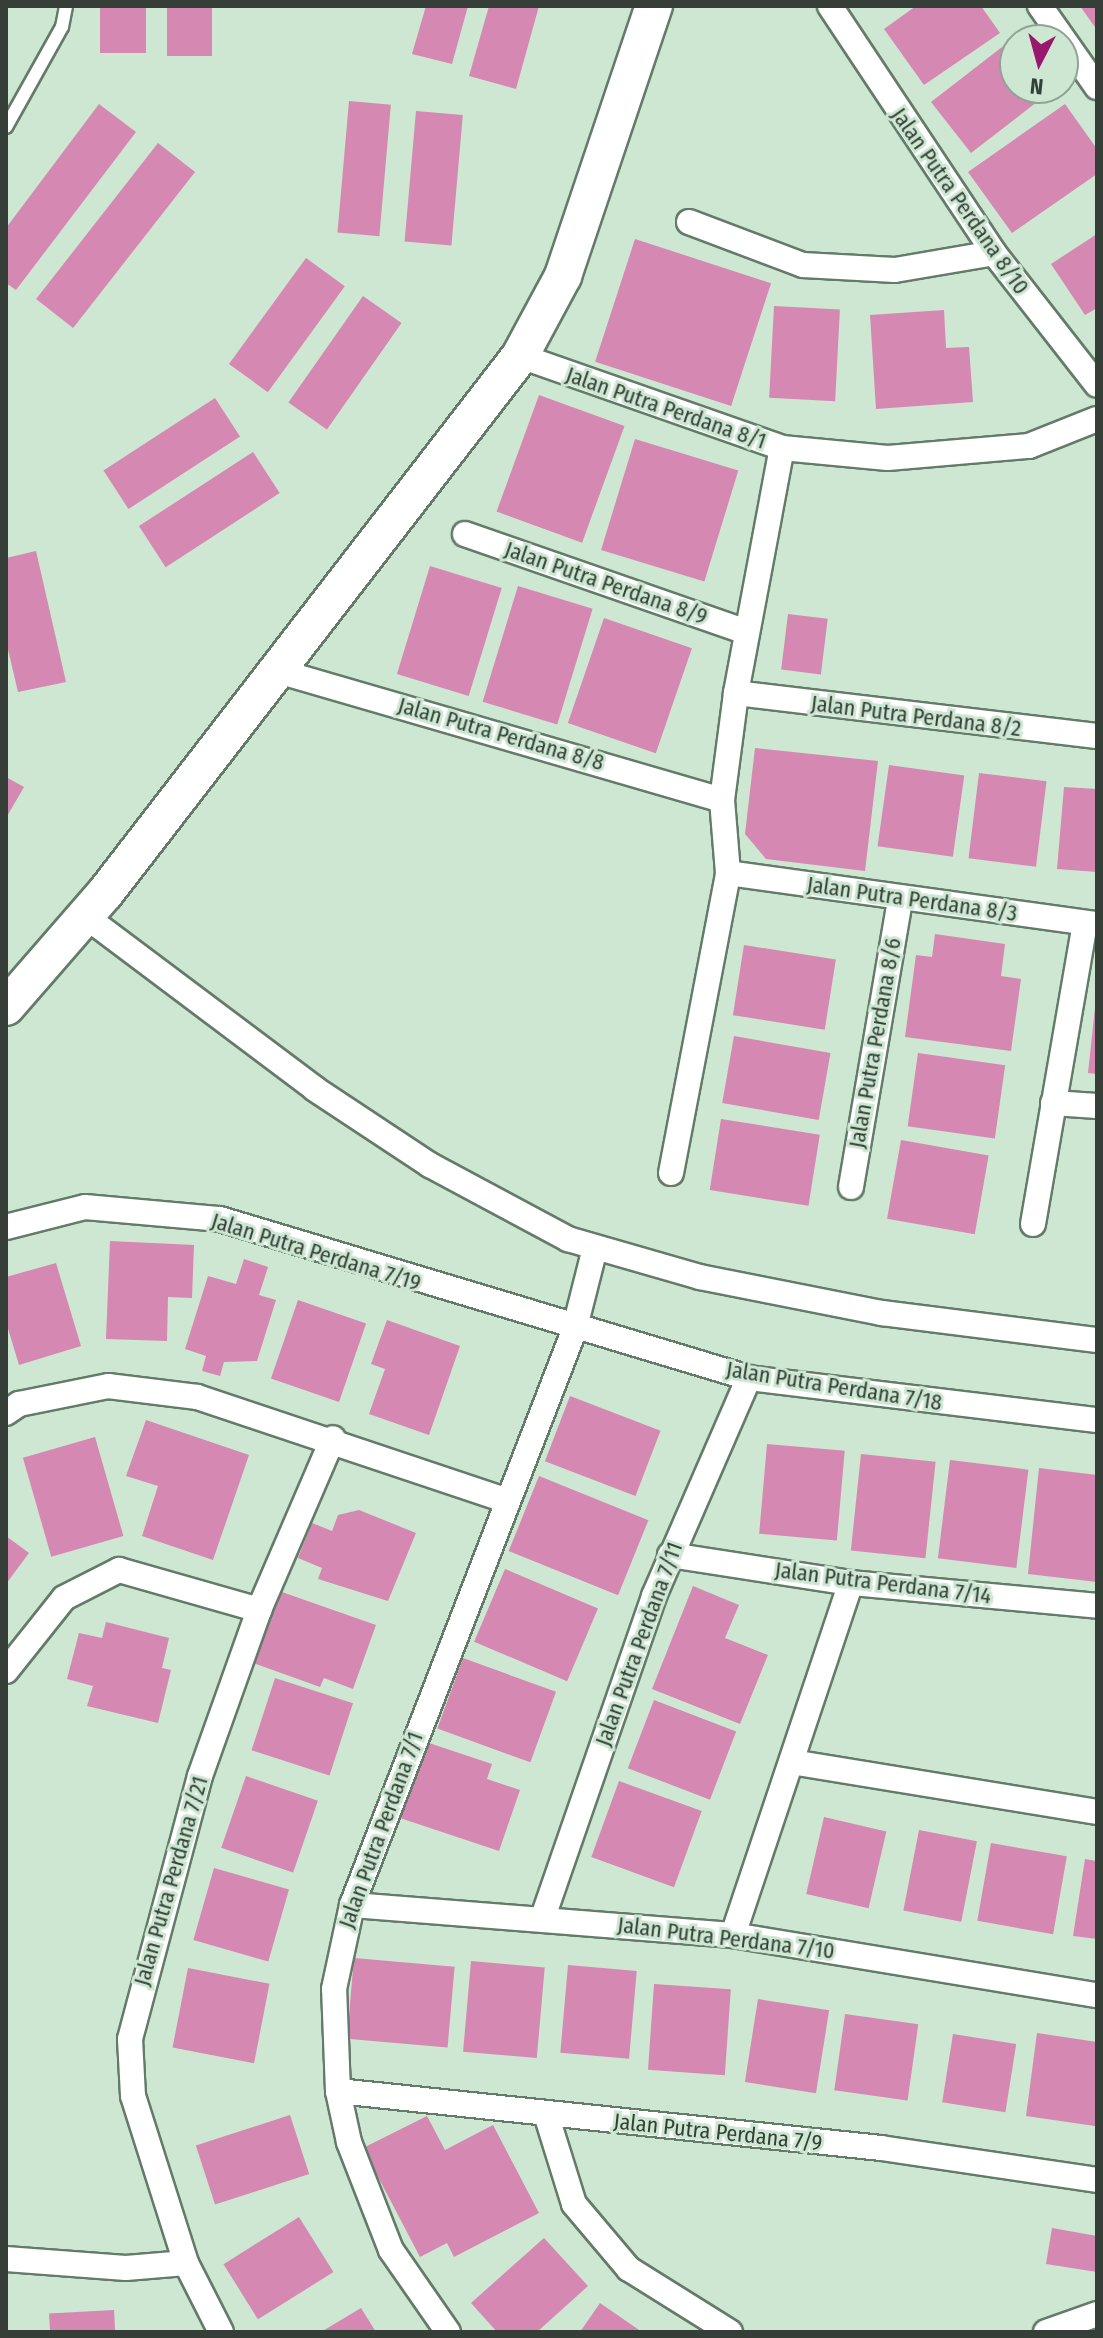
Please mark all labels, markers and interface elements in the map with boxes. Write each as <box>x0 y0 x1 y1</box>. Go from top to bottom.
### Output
north arrow <box>999 24 1079 104</box>
text: N <box>1029 72 1045 100</box>
street label: Jalan Putra Perdana 8/10 <box>886 103 1034 299</box>
street label: Jalan Putra Perdana 8/1 <box>562 361 770 455</box>
street label: Jalan Putra Perdana 8/9 <box>501 536 711 630</box>
street label: Jalan Putra Perdana 8/2 <box>809 690 1023 742</box>
street label: Jalan Putra Perdana 8/8 <box>395 692 607 776</box>
street label: Jalan Putra Perdana 8/3 <box>805 871 1019 927</box>
street label: Jalan Putra Perdana 8/6 <box>844 936 906 1150</box>
street label: Jalan Putra Perdana 7/19 <box>208 1208 424 1296</box>
street label: Jalan Putra Perdana 7/18 <box>724 1356 944 1416</box>
street label: Jalan Putra Perdana 7/11 <box>590 1538 688 1750</box>
street label: Jalan Putra Perdana 7/14 <box>773 1557 993 1609</box>
street label: Jalan Putra Perdana 7/1 <box>333 1728 429 1932</box>
street label: Jalan Putra Perdana 7/21 <box>128 1773 214 1989</box>
street label: Jalan Putra Perdana 7/10 <box>616 1912 836 1964</box>
street label: Jalan Putra Perdana 7/9 <box>612 2108 824 2156</box>

